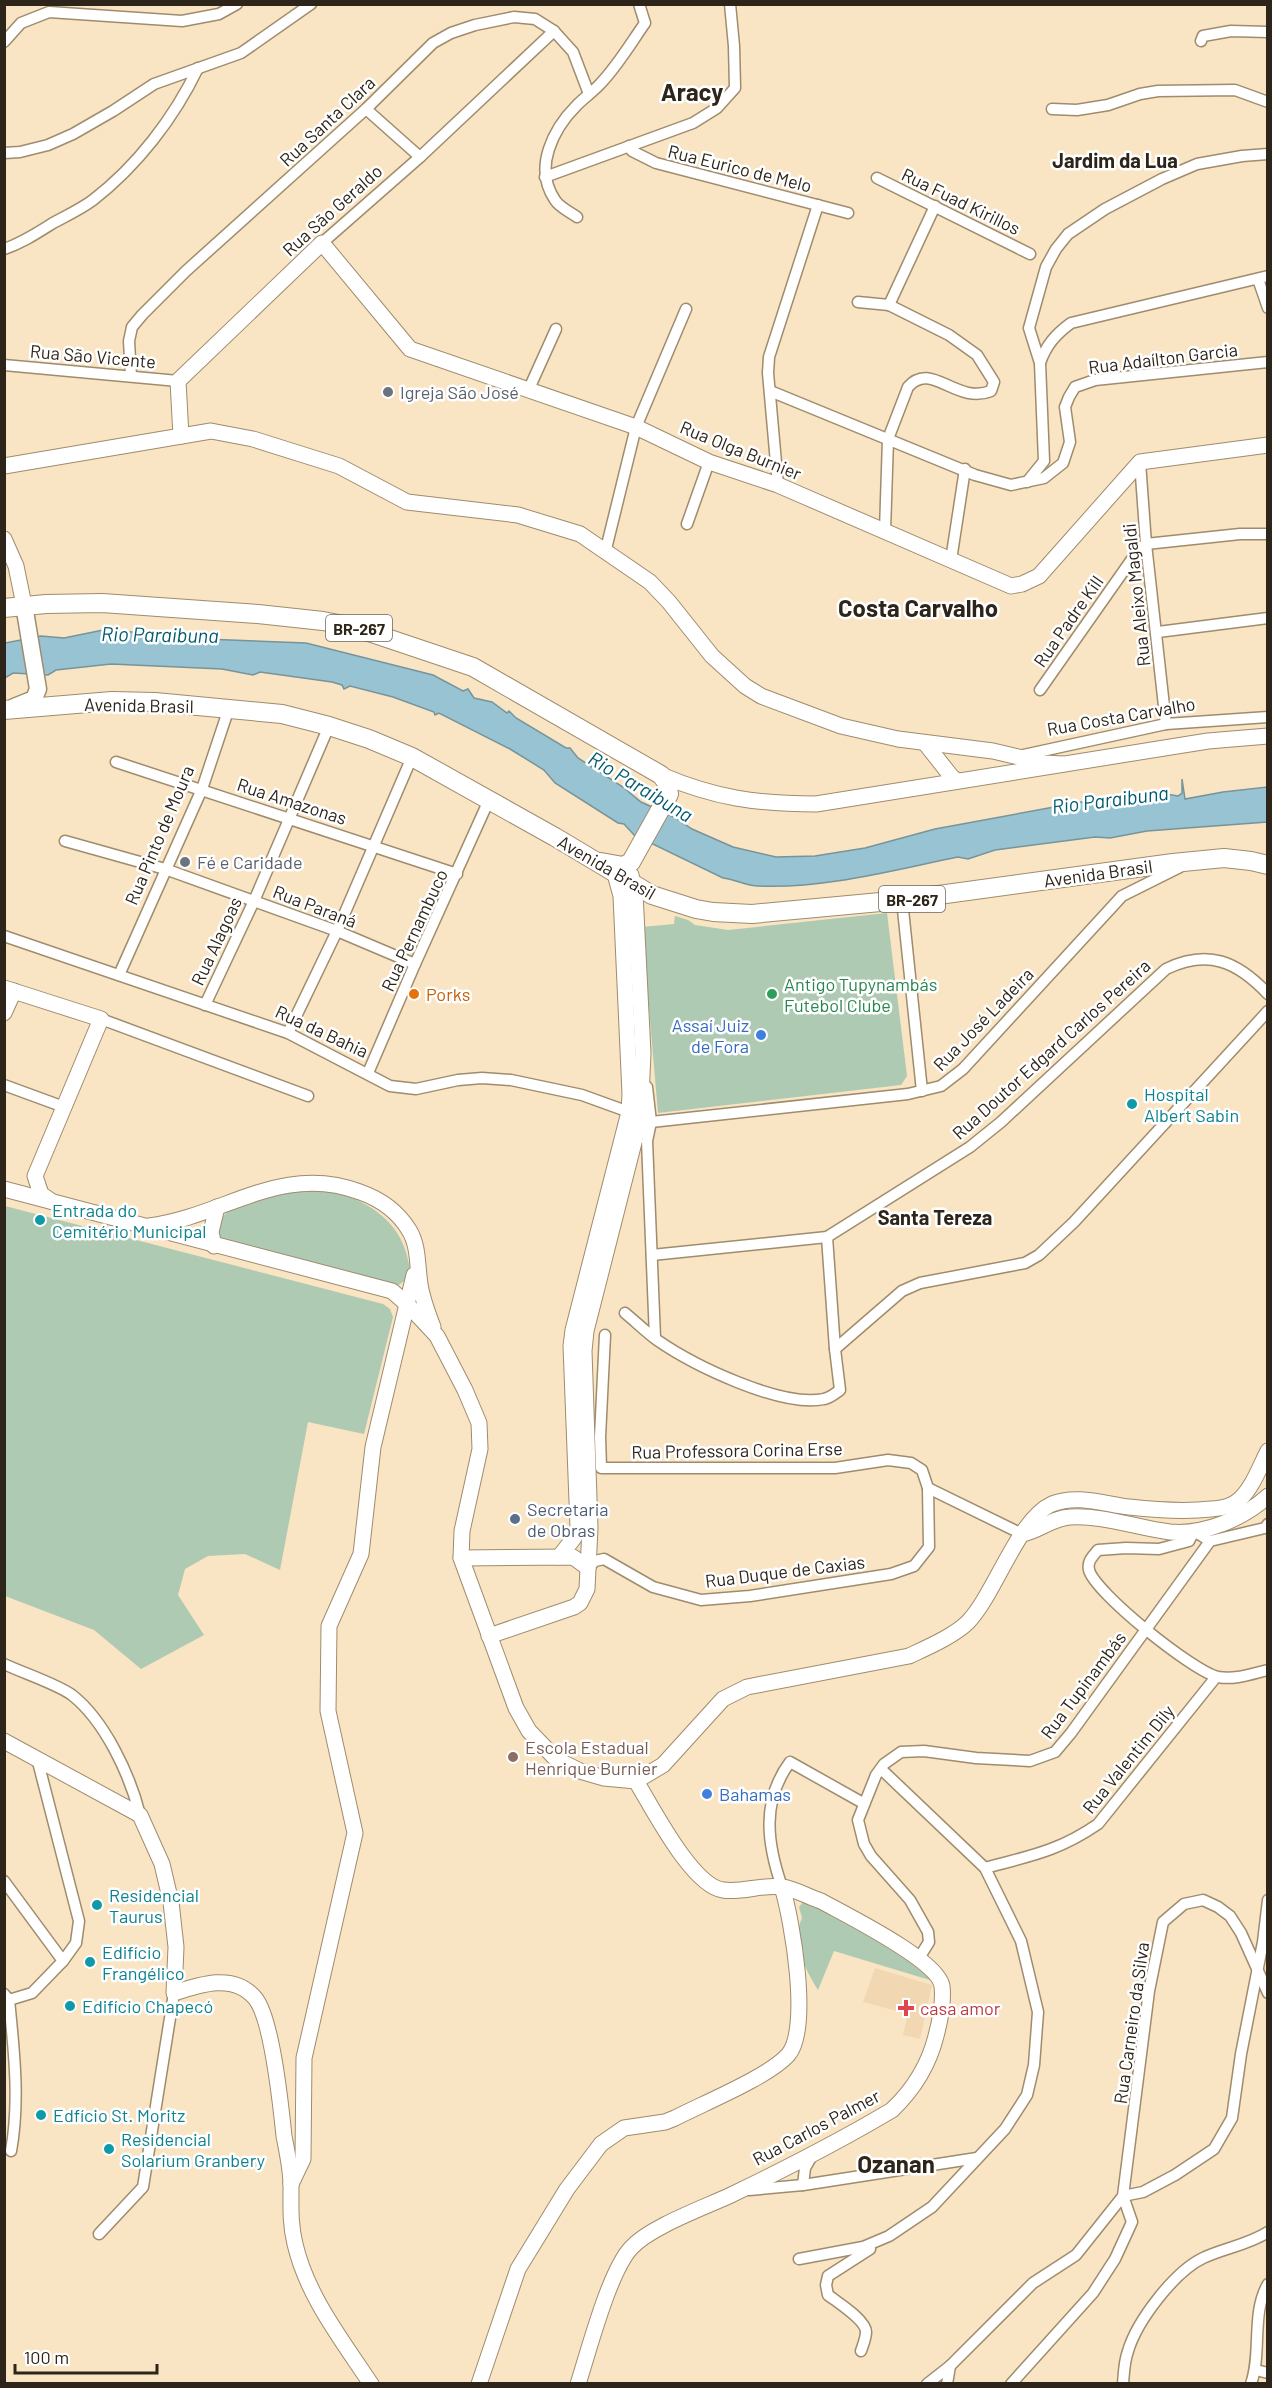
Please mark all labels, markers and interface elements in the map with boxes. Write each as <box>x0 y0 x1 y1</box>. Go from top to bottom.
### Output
street label: Rua Santa Clara <box>275 71 379 171</box>
district label: Aracy <box>661 77 723 106</box>
street label: Rua Eurico de Melo <box>666 140 814 196</box>
district label: Jardim da Lua <box>1052 148 1178 172</box>
street label: Rua São Geraldo <box>278 159 386 261</box>
street label: Rua Fuad Kirillos <box>898 163 1024 239</box>
street label: Rua Adaílton Garcia <box>1087 338 1239 378</box>
street label: Rua São Vicente <box>29 340 157 372</box>
place label: Igreja São José <box>400 381 519 403</box>
marker: Igreja São José <box>381 385 395 399</box>
street label: Rua Olga Burnier <box>677 416 805 485</box>
street label: Rua Aleixo Magaldi <box>1118 522 1154 668</box>
street label: Rua Padre Kill <box>1028 571 1108 671</box>
district label: Costa Carvalho <box>838 593 998 622</box>
road number: BR-267 <box>326 615 392 641</box>
water label: Rio Paraibuna <box>101 621 219 647</box>
street label: Rua Costa Carvalho <box>1045 692 1197 740</box>
street label: Avenida Brasil <box>84 693 194 717</box>
water label: Rio Paraibuna <box>584 745 698 827</box>
street label: Rua Pinto de Moura <box>120 762 198 908</box>
street label: Rua Amazonas <box>234 773 350 829</box>
water label: Rio Paraibuna <box>1050 780 1170 818</box>
street label: Avenida Brasil <box>554 830 660 904</box>
place label: Fé e Caridade <box>197 851 302 873</box>
street label: Avenida Brasil <box>1042 854 1154 892</box>
marker: Fé e Caridade <box>178 855 192 869</box>
street label: Rua Pernambuco <box>376 865 452 995</box>
street label: Rua Paraná <box>270 880 360 932</box>
road number: BR-267 <box>879 886 945 912</box>
street label: Rua Alagoas <box>186 893 246 989</box>
street label: Rua Doutor Edgard Carlos Pereira <box>947 954 1155 1144</box>
street label: Rua José Ladeira <box>928 963 1038 1075</box>
place label: Antigo Tupynambás Futebol Clube <box>784 973 937 1016</box>
place label: Porks <box>426 983 470 1005</box>
marker: Porks <box>407 987 421 1001</box>
marker: Antigo Tupynambás Futebol Clube <box>765 987 779 1001</box>
street label: Rua da Bahia <box>272 1000 372 1062</box>
place label: Assaí Juiz de Fora <box>672 1014 749 1057</box>
marker: Assaí Juiz de Fora <box>754 1028 768 1042</box>
place label: Hospital Albert Sabin <box>1144 1083 1239 1126</box>
marker: Hospital Albert Sabin <box>1125 1097 1139 1111</box>
place label: Entrada do Cemitério Municipal <box>52 1199 206 1242</box>
district label: Santa Tereza <box>878 1205 992 1229</box>
marker: Entrada do Cemitério Municipal <box>33 1213 47 1227</box>
street label: Rua Professora Corina Erse <box>631 1437 843 1463</box>
place label: Secretaria de Obras <box>527 1498 609 1541</box>
marker: Secretaria de Obras <box>508 1512 522 1526</box>
street label: Rua Duque de Caxias <box>704 1550 866 1592</box>
street label: Rua Tupinambás <box>1036 1627 1130 1743</box>
street label: Rua Valentim Dily <box>1077 1700 1179 1818</box>
place label: Escola Estadual Henrique Burnier <box>525 1736 658 1779</box>
marker: Escola Estadual Henrique Burnier <box>506 1750 520 1764</box>
place label: Bahamas <box>719 1783 791 1805</box>
marker: Bahamas <box>700 1787 714 1801</box>
place label: Residencial Taurus <box>109 1884 199 1927</box>
marker: Residencial Taurus <box>90 1898 104 1912</box>
place label: Edifício Frangélico <box>102 1941 185 1984</box>
street label: Rua Carneiro da Silva <box>1109 1941 1153 2105</box>
marker: Edifício Frangélico <box>83 1955 97 1969</box>
place label: Edifício Chapecó <box>82 1995 213 2017</box>
place label: casa amor <box>920 1997 1001 2019</box>
marker: Edifício Chapecó <box>63 1999 77 2013</box>
marker: casa amor <box>897 1999 915 2017</box>
street label: Rua Carlos Palmer <box>749 2084 884 2170</box>
place label: Edfício St. Moritz <box>53 2104 185 2126</box>
marker: Edfício St. Moritz <box>34 2108 48 2122</box>
place label: Residencial Solarium Granbery <box>121 2128 265 2171</box>
marker: Residencial Solarium Granbery <box>102 2142 116 2156</box>
district label: Ozanan <box>857 2149 935 2178</box>
scale bar <box>15 2337 158 2375</box>
text: 100 m <box>24 2346 69 2368</box>

